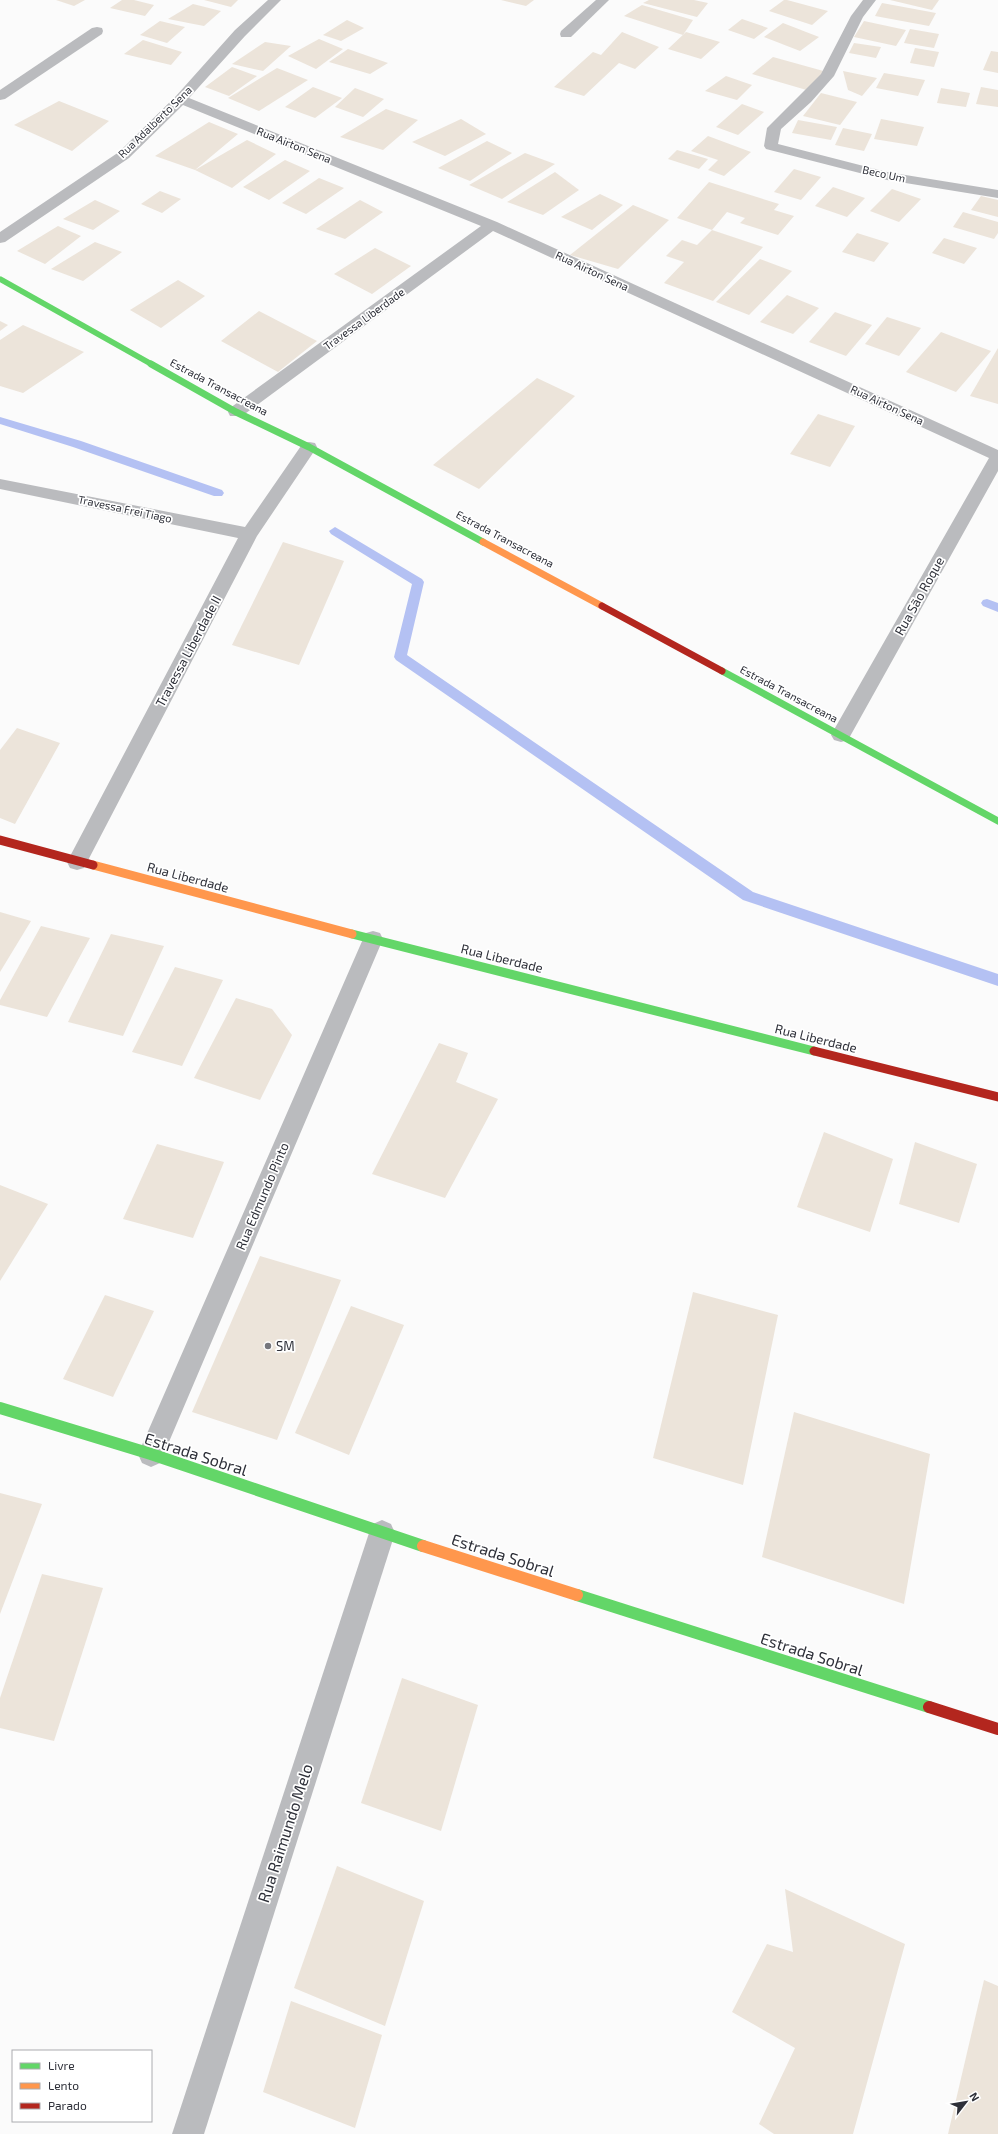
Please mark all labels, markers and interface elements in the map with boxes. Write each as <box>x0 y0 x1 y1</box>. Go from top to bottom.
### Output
street label: Rua Adalberto Sena <box>115 83 194 160</box>
street label: Rua Airton Sena <box>255 124 333 165</box>
street label: Beco Um <box>861 163 907 184</box>
street label: Rua Airton Sena <box>554 248 631 293</box>
street label: Travessa Liberdade <box>321 285 407 352</box>
street label: Estrada Transacreana <box>168 355 270 418</box>
street label: Rua Airton Sena <box>849 382 926 427</box>
street label: Travessa Frei Tiago <box>77 492 173 525</box>
street label: Estrada Transacreana <box>454 507 556 570</box>
street label: Rua São Roque <box>891 554 947 638</box>
street label: Travessa Liberdade II <box>152 593 224 709</box>
street label: Estrada Transacreana <box>738 662 840 725</box>
street label: Rua Liberdade <box>145 858 231 896</box>
street label: Rua Liberdade <box>459 940 545 976</box>
street label: Rua Liberdade <box>773 1020 859 1056</box>
street label: Rua Edmundo Pinto <box>232 1140 292 1252</box>
place label: SM <box>276 1338 295 1354</box>
marker: SM <box>263 1341 273 1351</box>
street label: Estrada Sobral <box>142 1428 250 1479</box>
street label: Estrada Sobral <box>449 1529 557 1580</box>
street label: Estrada Sobral <box>758 1628 866 1679</box>
street label: Rua Raimundo Melo <box>253 1761 316 1905</box>
legend <box>12 2050 152 2122</box>
text: Livre <box>48 2058 75 2072</box>
text: Lento <box>48 2078 79 2092</box>
north arrow <box>946 2082 986 2122</box>
text: N <box>967 2090 983 2103</box>
text: Parado <box>48 2098 87 2112</box>

